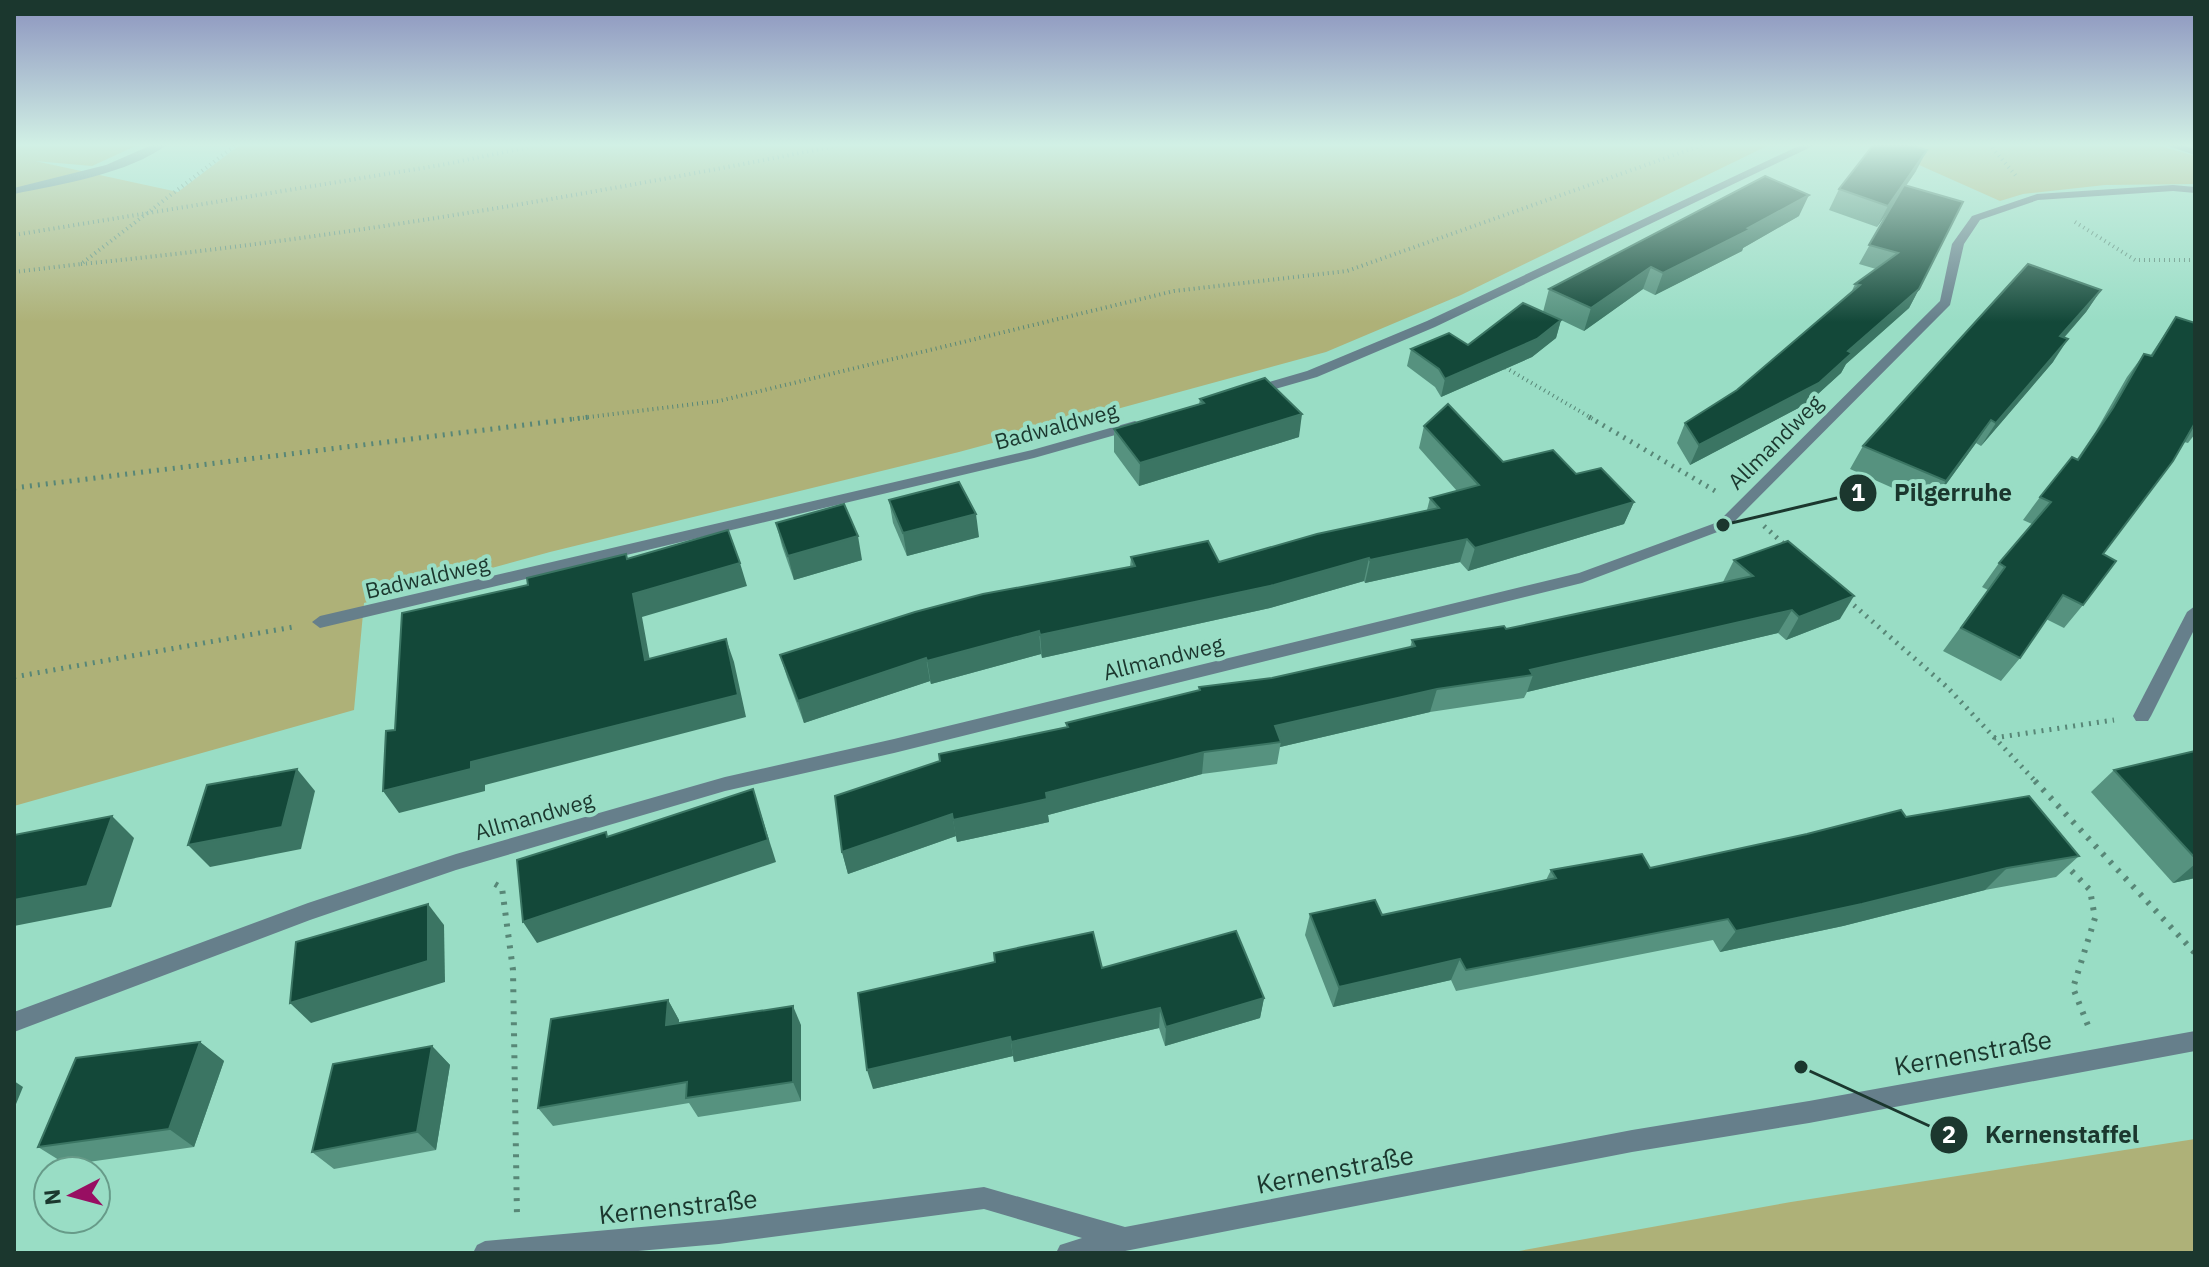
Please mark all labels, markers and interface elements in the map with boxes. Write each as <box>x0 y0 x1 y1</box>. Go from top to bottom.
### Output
street label: Allmandweg <box>1721 388 1829 495</box>
street label: Badwaldweg <box>991 395 1121 456</box>
callout: Pilgerruhe <box>1838 469 2028 517</box>
text: 1 <box>1851 476 1865 508</box>
text: Pilgerruhe <box>1894 476 2012 508</box>
street label: Badwaldweg <box>362 548 492 605</box>
street label: Allmandweg <box>1100 629 1226 686</box>
street label: Allmandweg <box>471 785 597 846</box>
street label: Kernenstraße <box>1891 1021 2054 1083</box>
callout: Kernenstaffel <box>1929 1111 2155 1159</box>
text: 2 <box>1942 1118 1956 1150</box>
text: Kernenstaffel <box>1985 1118 2139 1150</box>
street label: Kernenstraße <box>1253 1137 1416 1201</box>
north arrow <box>32 1155 112 1235</box>
street label: Kernenstraße <box>597 1181 759 1231</box>
text: N <box>36 1188 67 1207</box>

